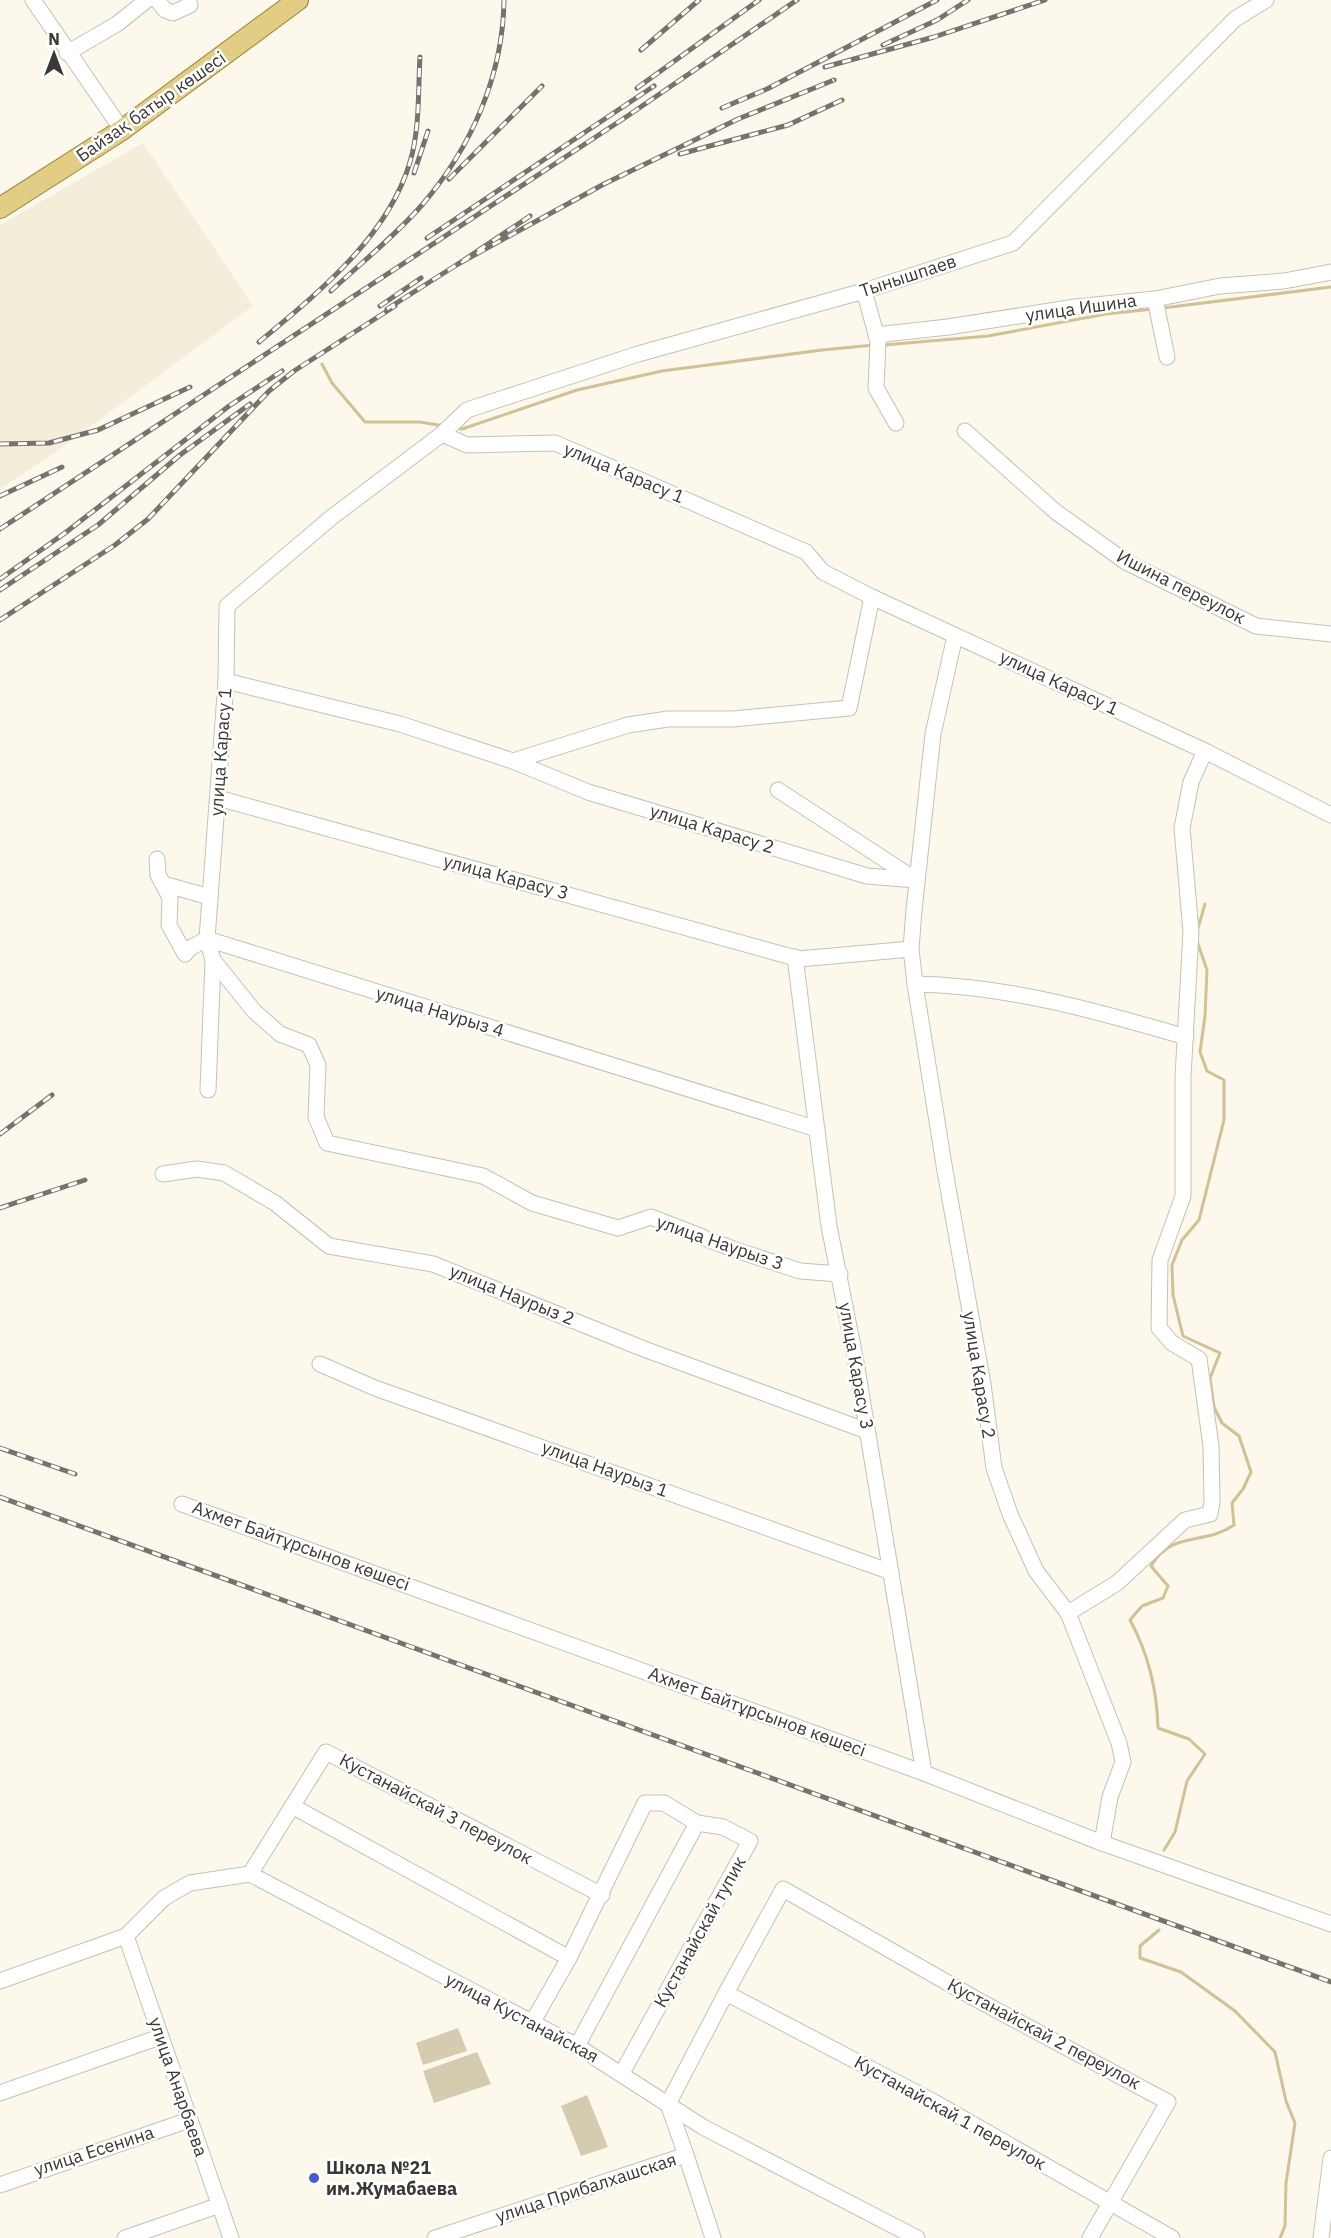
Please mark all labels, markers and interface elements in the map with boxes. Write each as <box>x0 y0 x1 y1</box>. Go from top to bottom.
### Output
north arrow <box>24 24 84 84</box>
text: N <box>48 29 60 49</box>
street label: Байзақ батыр көшесі <box>71 46 230 167</box>
street label: Тынышпаев <box>857 249 959 302</box>
street label: улица Ишина <box>1024 288 1138 327</box>
street label: улица Карасу 1 <box>560 437 688 508</box>
street label: Ишина переулок <box>1113 544 1250 629</box>
street label: улица Карасу 1 <box>996 645 1122 720</box>
street label: улица Карасу 1 <box>205 687 236 817</box>
street label: улица Карасу 2 <box>647 799 777 858</box>
street label: улица Карасу 3 <box>441 849 571 904</box>
street label: улица Наурыз 4 <box>373 981 507 1042</box>
street label: улица Наурыз 3 <box>654 1210 787 1275</box>
street label: улица Наурыз 2 <box>446 1259 578 1330</box>
street label: улица Карасу 3 <box>834 1301 879 1431</box>
street label: улица Карасу 2 <box>958 1310 1001 1440</box>
street label: улица Наурыз 1 <box>539 1435 672 1502</box>
street label: Ахмет Байтұрсынов көшесі <box>189 1495 413 1596</box>
street label: Ахмет Байтұрсынов көшесі <box>645 1661 869 1762</box>
street label: Кустанайскай 3 переулок <box>336 1748 537 1869</box>
street label: Кустанайскай тупик <box>648 1852 751 2012</box>
street label: улица Кустанайская <box>442 1967 603 2068</box>
street label: Кустанайскай 2 переулок <box>944 1973 1145 2094</box>
street label: улица Анарбаева <box>144 2014 213 2160</box>
street label: Кустанайскай 1 переулок <box>850 2050 1050 2175</box>
street label: улица Есенина <box>31 2120 157 2181</box>
street label: улица Прибалхашская <box>493 2147 679 2228</box>
place label: Школа №21 им.Жумабаева <box>326 2156 457 2200</box>
marker: Школа №21 им.Жумабаева <box>307 2171 321 2185</box>

